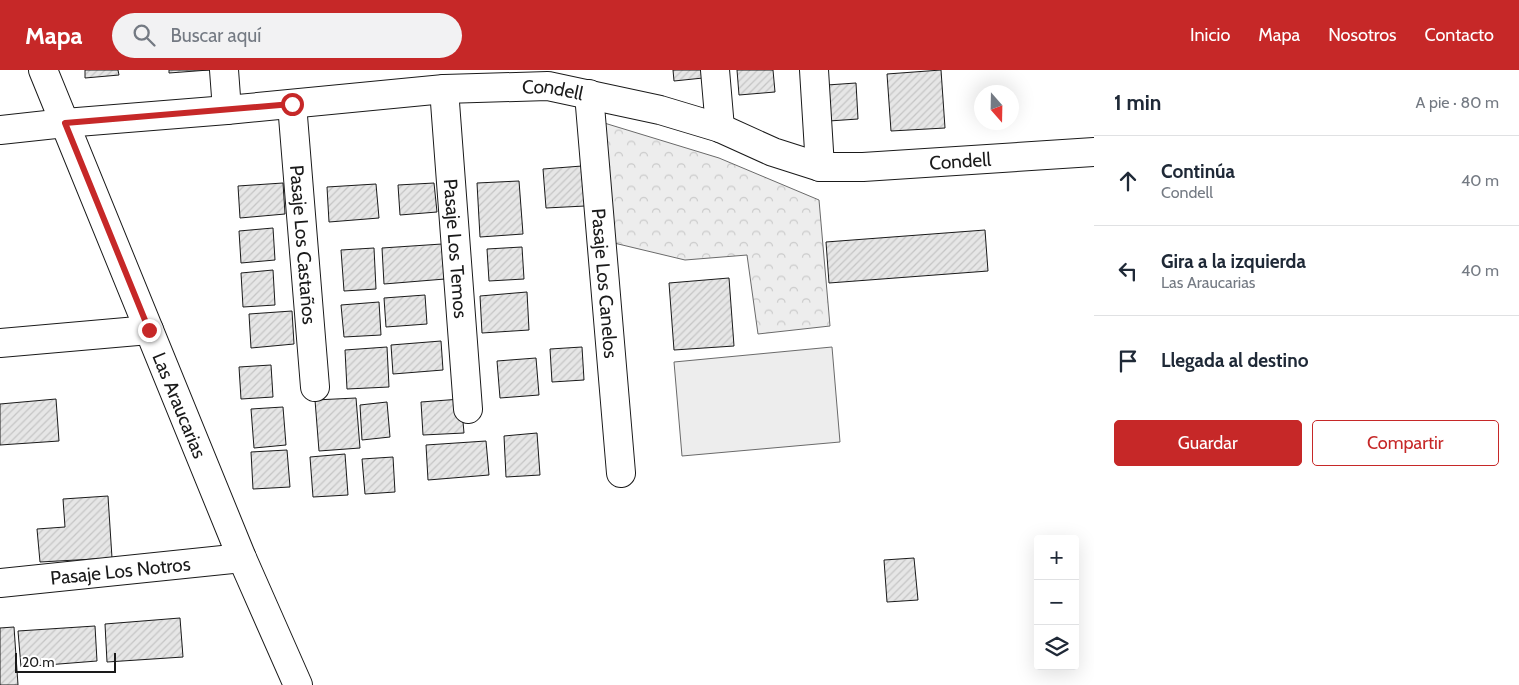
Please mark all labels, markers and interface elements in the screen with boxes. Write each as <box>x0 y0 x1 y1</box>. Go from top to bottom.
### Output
search box <box>112 13 462 58</box>
text: Mapa <box>25 21 82 50</box>
icon: search <box>130 21 158 49</box>
text: Buscar aquí <box>170 24 261 47</box>
text: Inicio <box>1190 24 1230 46</box>
text: Mapa <box>1258 24 1300 46</box>
text: Nosotros <box>1328 24 1397 46</box>
text: Contacto <box>1425 24 1494 46</box>
street label: Condell <box>522 74 586 105</box>
north arrow <box>974 85 1019 130</box>
text: 1 min <box>1114 90 1161 115</box>
route start <box>281 93 304 116</box>
text: A pie · 80 m <box>1416 93 1499 112</box>
street label: Condell <box>929 148 992 175</box>
text: Continúa <box>1161 160 1235 183</box>
street label: Pasaje Los Castaños <box>285 164 321 325</box>
icon: ahead <box>1114 167 1142 195</box>
text: 40 m <box>1461 171 1499 190</box>
street label: Pasaje Los Temos <box>439 178 472 319</box>
text: Condell <box>1161 183 1213 202</box>
street label: Pasaje Los Canelos <box>587 207 622 360</box>
text: Gira a la izquierda <box>1161 250 1306 273</box>
icon: left <box>1114 257 1142 285</box>
text: 40 m <box>1461 261 1499 280</box>
text: Las Araucarias <box>1161 273 1255 292</box>
route end <box>138 319 161 342</box>
icon: arrive <box>1114 347 1142 375</box>
street label: Las Araucarias <box>147 349 211 462</box>
text: Llegada al destino <box>1161 349 1308 372</box>
button: Guardar <box>1114 420 1302 466</box>
button: Compartir <box>1312 420 1499 466</box>
map controls <box>1034 535 1079 670</box>
button: + <box>1034 535 1079 580</box>
street label: Pasaje Los Notros <box>49 552 192 590</box>
button: − <box>1034 580 1079 625</box>
button: layers <box>1034 625 1079 670</box>
scale bar <box>15 650 116 673</box>
text: 20 m <box>22 653 55 671</box>

